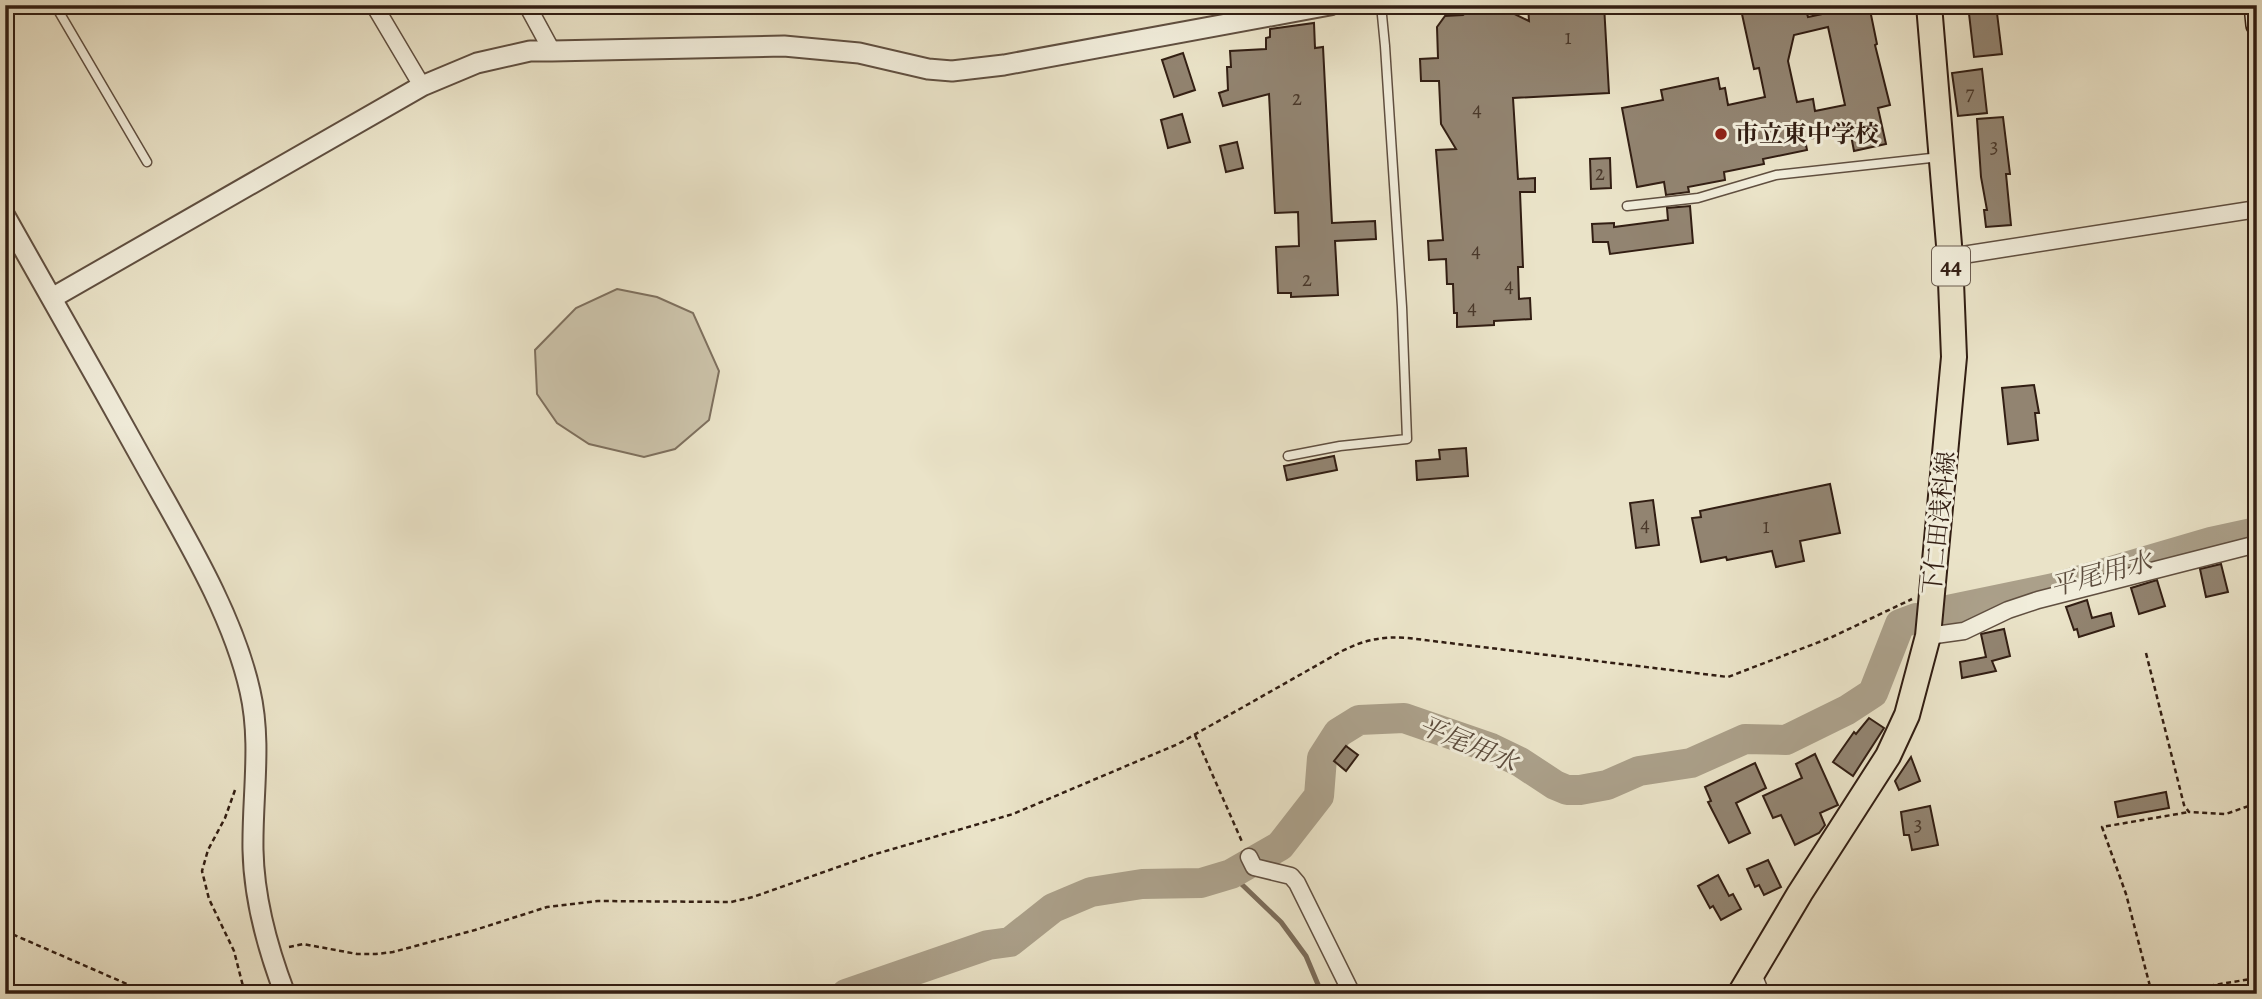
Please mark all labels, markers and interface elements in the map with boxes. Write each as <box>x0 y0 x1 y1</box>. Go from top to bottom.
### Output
house number: 1 <box>1564 23 1572 51</box>
house number: 7 <box>1966 79 1975 107</box>
house number: 2 <box>1292 84 1302 112</box>
house number: 4 <box>1472 95 1482 123</box>
place label: 市立東中学校 <box>1735 118 1879 150</box>
marker: 市立東中学校 <box>1713 126 1729 142</box>
house number: 3 <box>1990 132 1998 160</box>
house number: 2 <box>1595 159 1605 187</box>
house number: 4 <box>1471 236 1481 264</box>
road number: 44 <box>1932 246 1970 286</box>
house number: 2 <box>1302 265 1312 293</box>
house number: 4 <box>1504 271 1514 299</box>
house number: 4 <box>1467 293 1477 321</box>
street label: 下仁田浅科線 <box>1916 450 1962 596</box>
house number: 4 <box>1640 510 1650 538</box>
house number: 1 <box>1762 512 1770 540</box>
water label: 平尾用水 <box>2046 543 2159 604</box>
water label: 平尾用水 <box>1413 708 1525 782</box>
house number: 3 <box>1914 810 1922 838</box>

